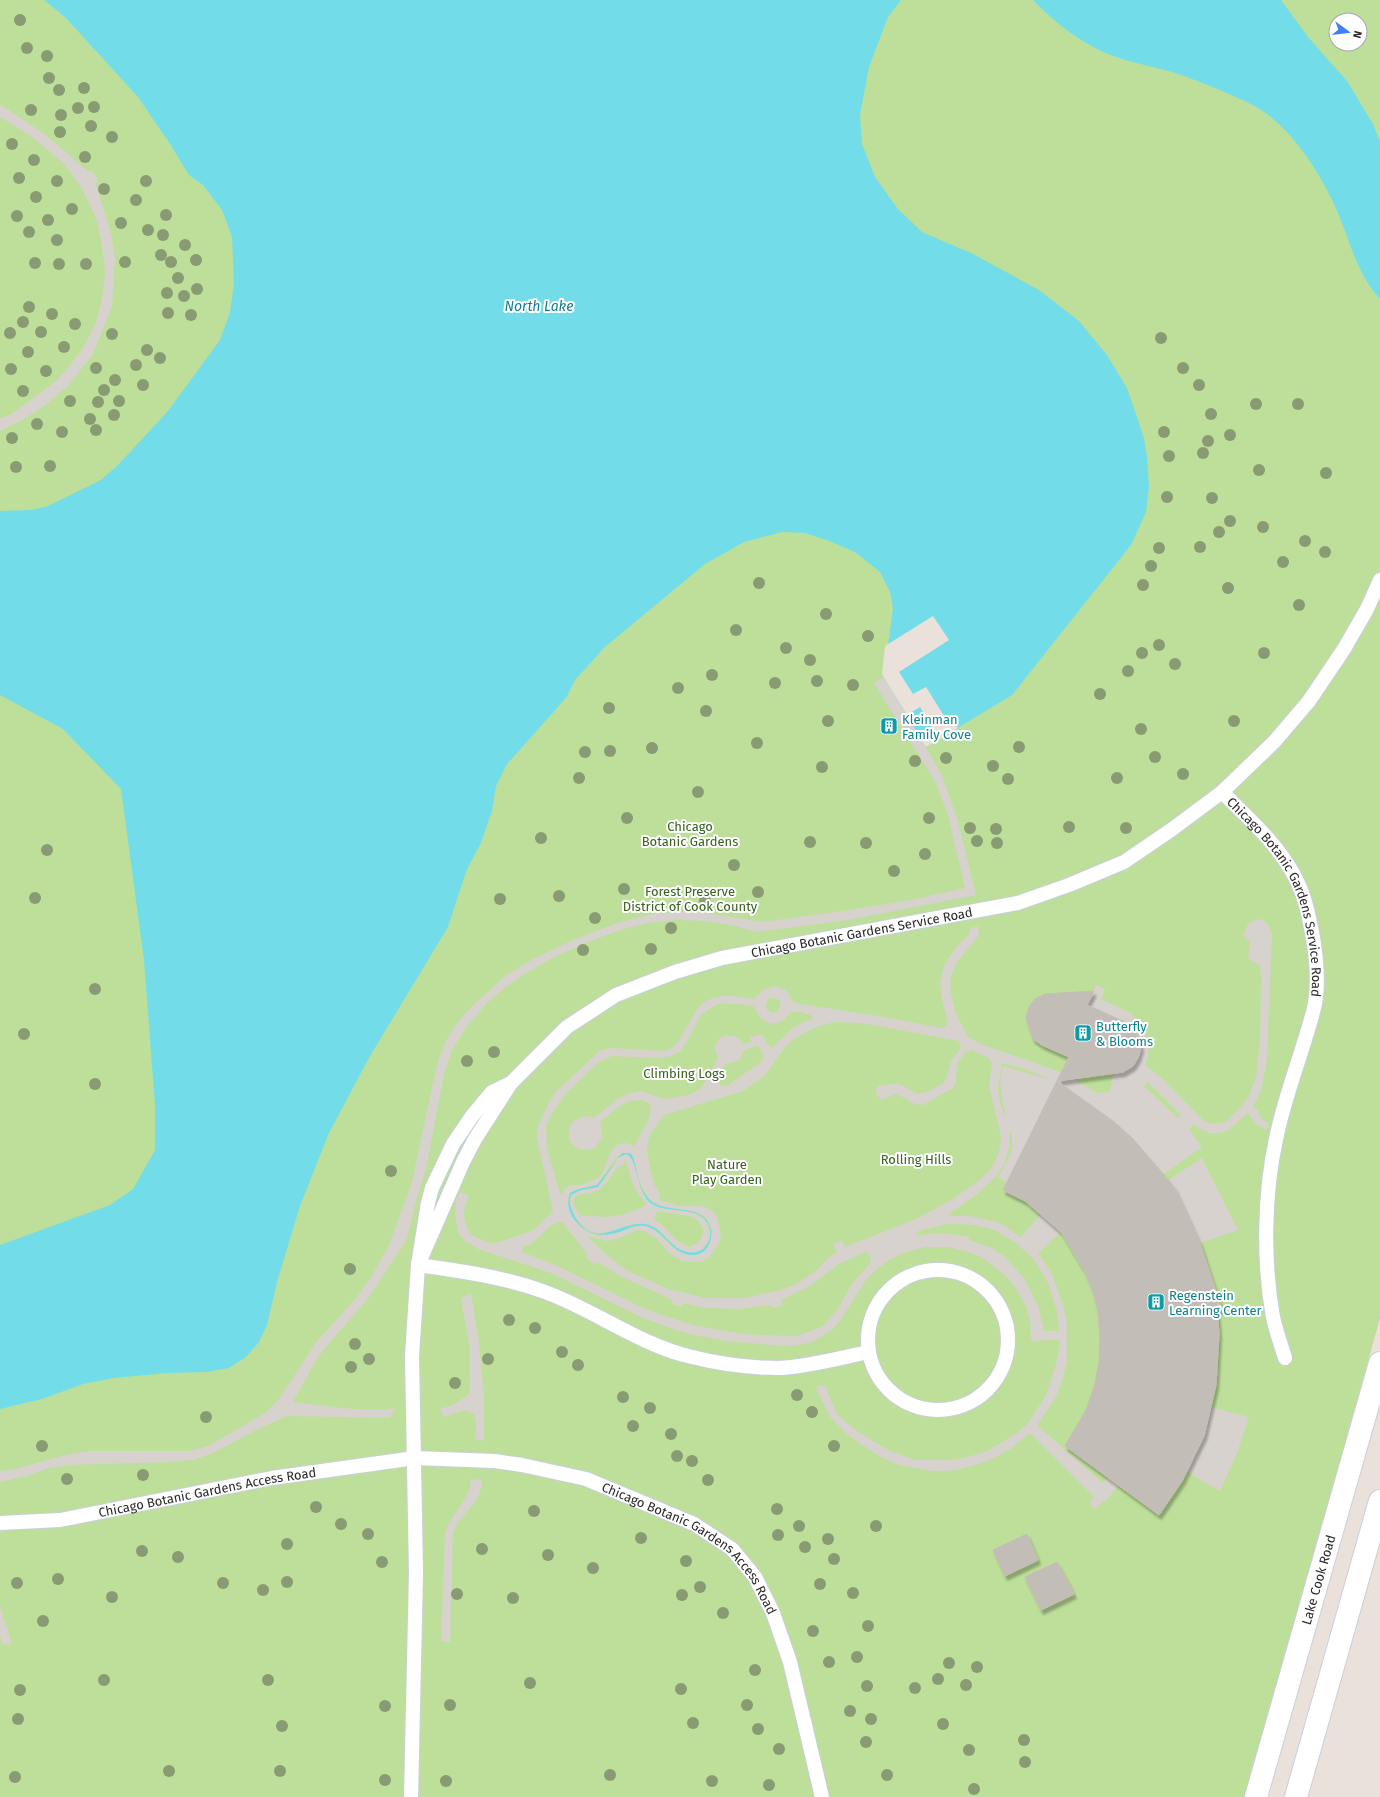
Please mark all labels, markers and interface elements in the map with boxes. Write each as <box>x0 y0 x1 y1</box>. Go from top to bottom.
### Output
north arrow <box>1328 12 1368 52</box>
text: N <box>1350 29 1364 40</box>
water label: North Lake <box>504 298 574 315</box>
place label: Kleinman Family Cove <box>902 712 971 742</box>
building icon: Kleinman Family Cove <box>879 716 899 736</box>
street label: Chicago Botanic Gardens Service Road <box>1224 794 1325 998</box>
park label: Chicago Botanic Gardens <box>642 819 738 849</box>
park label: Forest Preserve District of Cook County <box>623 884 758 914</box>
street label: Chicago Botanic Gardens Service Road <box>750 904 974 960</box>
place label: Butterfly & Blooms <box>1096 1019 1153 1049</box>
building icon: Butterfly & Blooms <box>1073 1023 1093 1043</box>
park label: Climbing Logs <box>643 1066 725 1081</box>
park label: Rolling Hills <box>881 1152 951 1167</box>
park label: Nature Play Garden <box>692 1157 762 1187</box>
place label: Regenstein Learning Center <box>1169 1288 1262 1318</box>
building icon: Regenstein Learning Center <box>1146 1292 1166 1312</box>
street label: Chicago Botanic Gardens Access Road <box>97 1464 317 1520</box>
street label: Chicago Botanic Gardens Access Road <box>600 1479 780 1617</box>
street label: Lake Cook Road <box>1298 1533 1338 1626</box>

